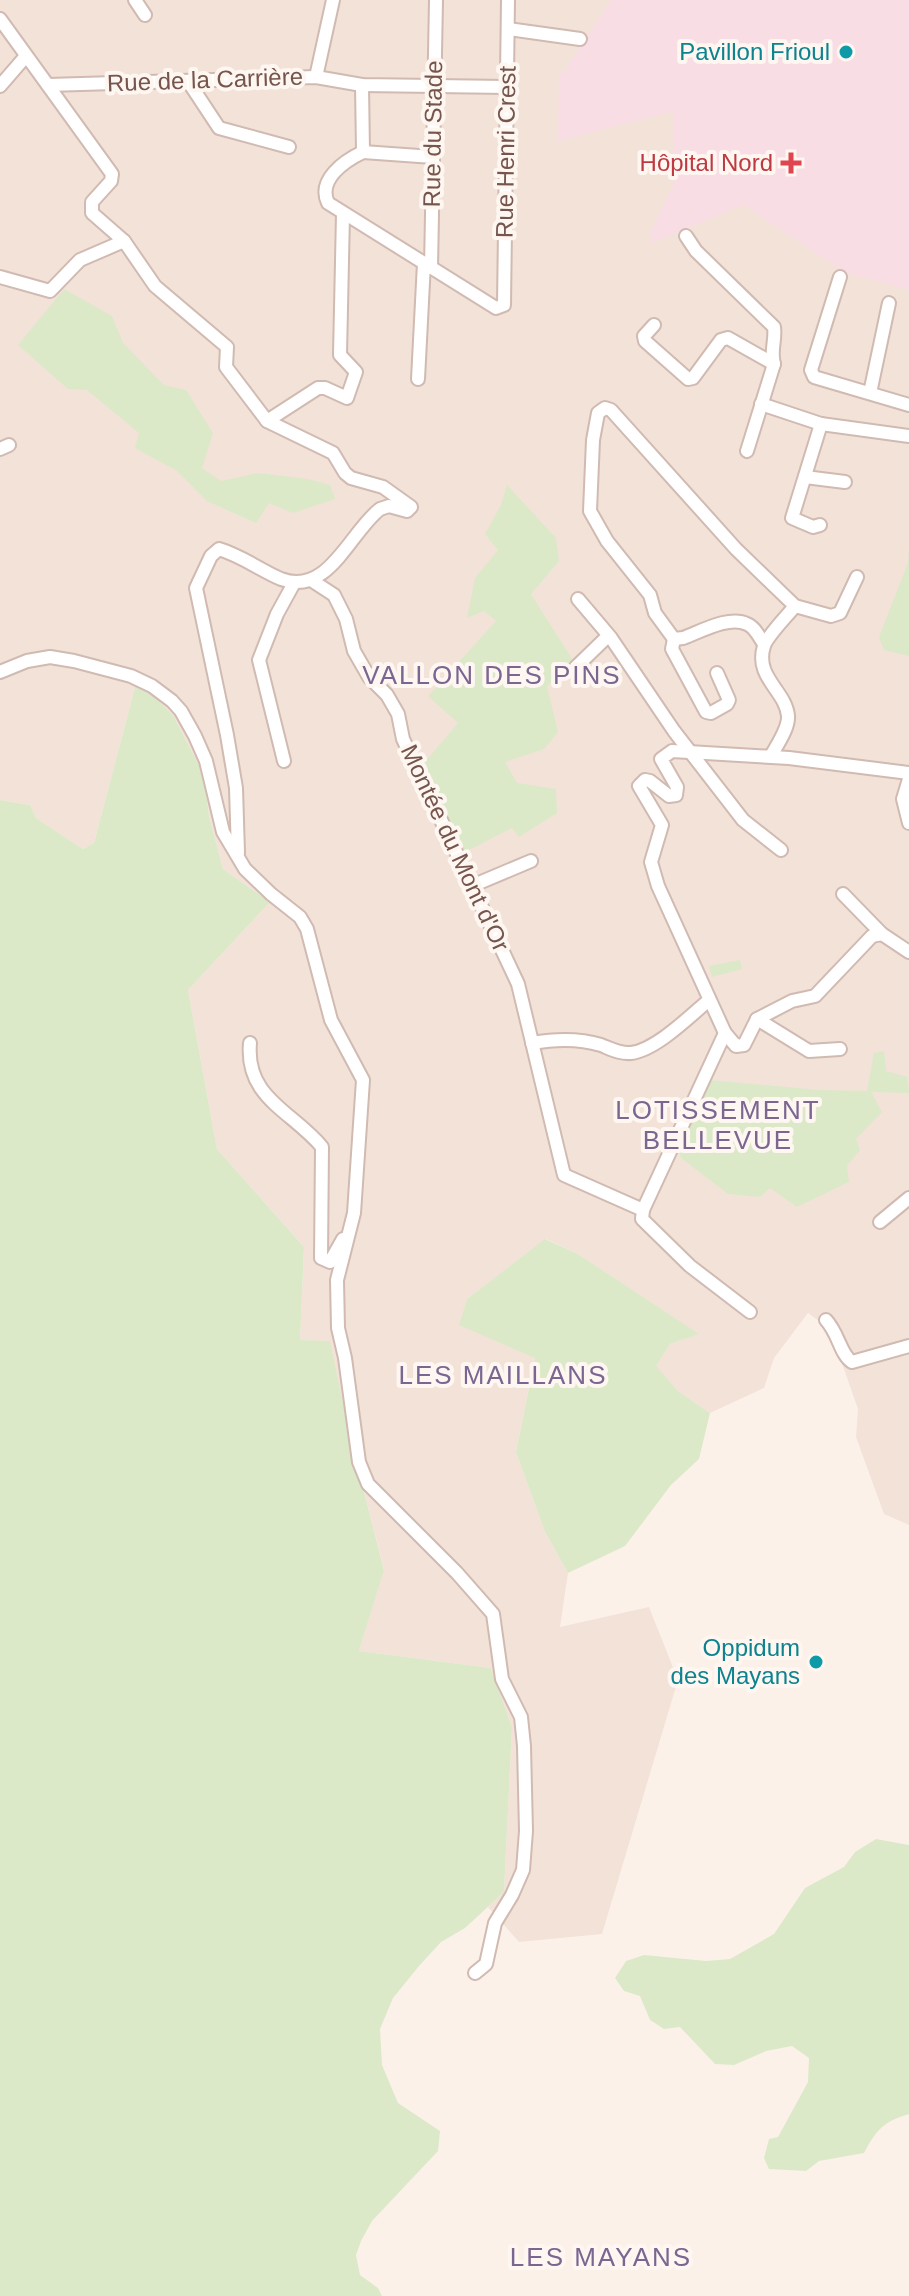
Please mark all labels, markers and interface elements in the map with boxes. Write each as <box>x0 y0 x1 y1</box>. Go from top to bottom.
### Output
place label: Pavillon Frioul <box>679 38 830 65</box>
marker: Pavillon Frioul <box>837 43 855 61</box>
street label: Rue du Stade <box>418 60 447 208</box>
street label: Rue de la Carrière <box>107 63 303 96</box>
street label: Rue Henri Crest <box>491 65 521 238</box>
place label: Hôpital Nord <box>640 149 773 176</box>
marker: Hôpital Nord <box>780 152 802 174</box>
district label: VALLON DES PINS <box>362 660 622 690</box>
street label: Montée du Mont d'Or <box>396 740 515 955</box>
district label: LOTISSEMENT BELLEVUE <box>615 1095 821 1155</box>
district label: LES MAILLANS <box>399 1360 607 1390</box>
place label: Oppidum des Mayans <box>671 1634 800 1689</box>
marker: Oppidum des Mayans <box>807 1653 825 1671</box>
district label: LES MAYANS <box>510 2242 692 2272</box>

